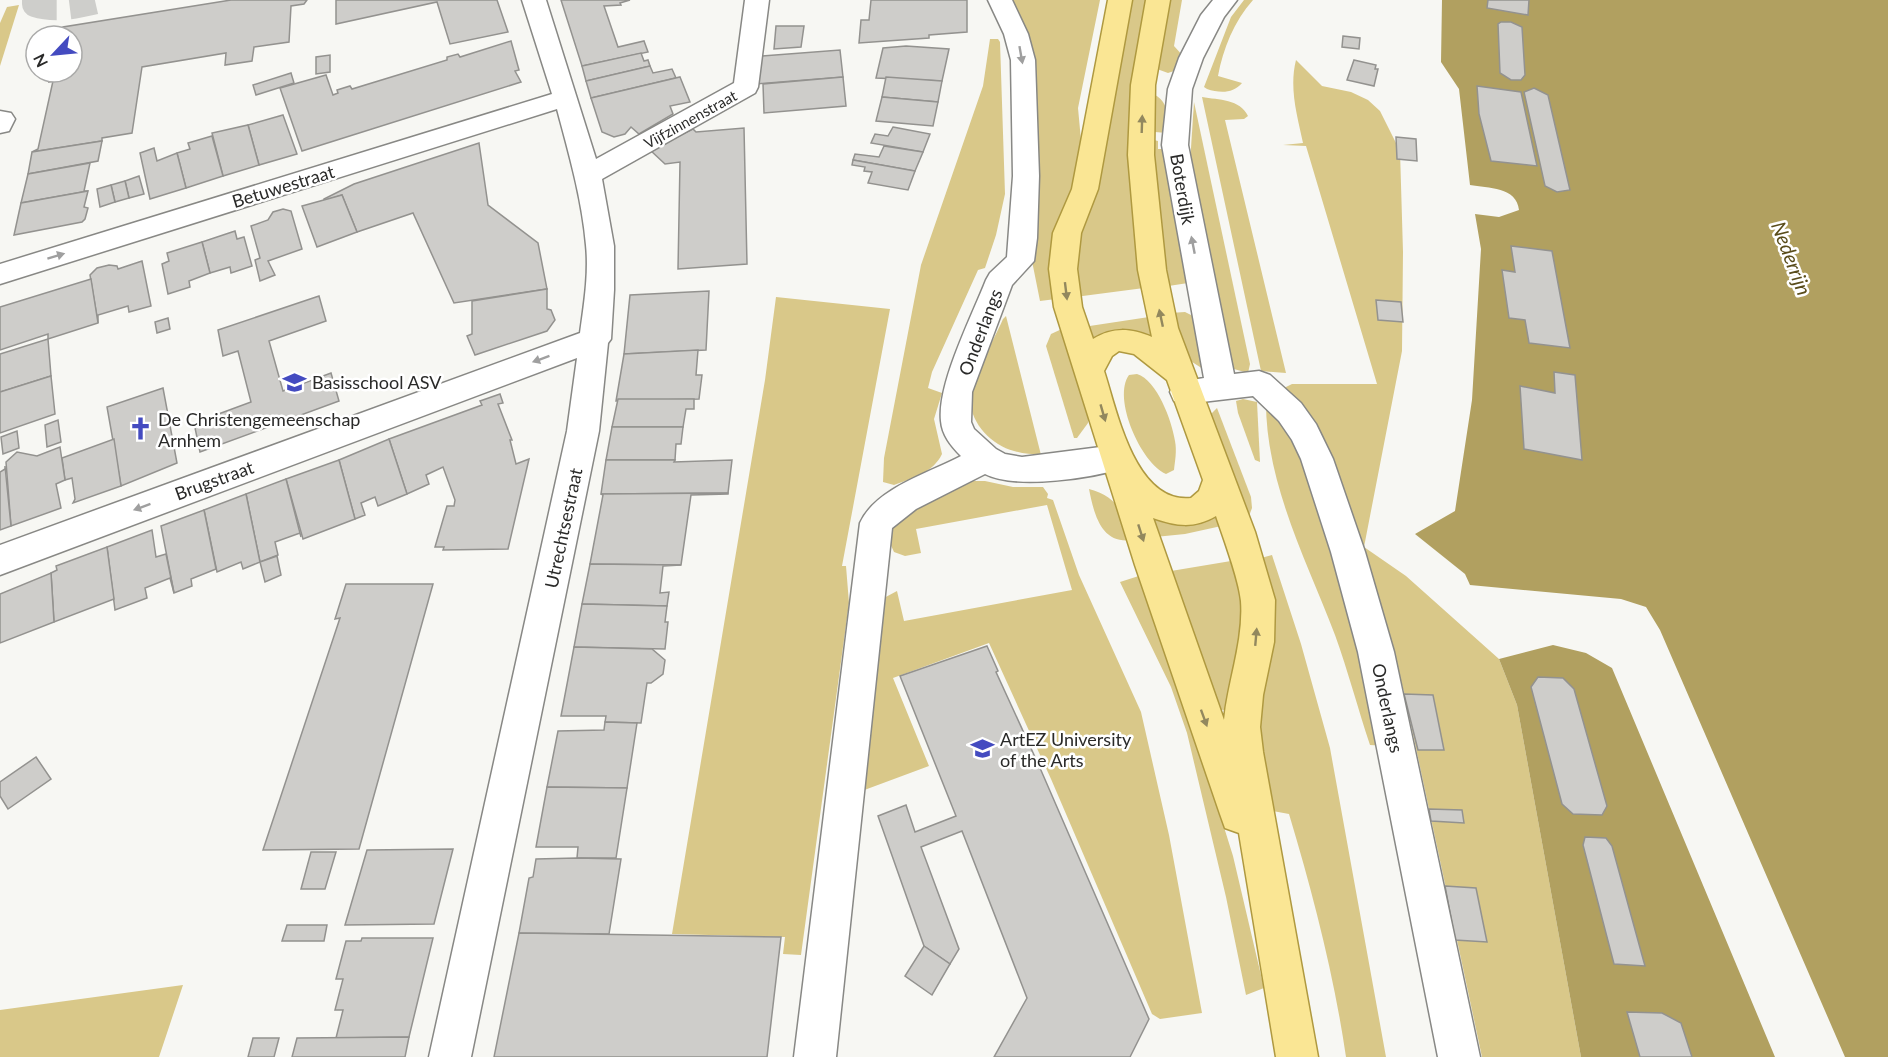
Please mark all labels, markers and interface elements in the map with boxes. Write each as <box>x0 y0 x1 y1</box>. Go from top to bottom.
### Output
north arrow <box>24 24 84 84</box>
one-way arrow <box>1017 46 1026 65</box>
text: N <box>29 51 51 70</box>
street label: Vijfzinnenstraat <box>640 86 740 152</box>
one-way arrow <box>1137 115 1147 134</box>
street label: Boterdijk <box>1166 152 1200 227</box>
street label: Betuwestraat <box>229 160 337 212</box>
water label: Nederrijn <box>1767 218 1817 298</box>
one-way arrow <box>1188 236 1197 255</box>
one-way arrow <box>47 251 65 260</box>
one-way arrow <box>1061 282 1070 301</box>
street label: Onderlangs <box>953 285 1007 378</box>
one-way arrow <box>1156 308 1165 327</box>
one-way arrow <box>532 355 550 365</box>
school or university icon: Basisschool ASV <box>281 369 307 395</box>
place label: Basisschool ASV <box>312 371 442 393</box>
one-way arrow <box>1099 404 1109 422</box>
place label: De Christengemeenschap Arnhem <box>158 408 360 451</box>
church icon: De Christengemeenschap Arnhem <box>127 416 153 442</box>
street label: Brugstraat <box>172 455 257 504</box>
street label: Utrechtsestraat <box>540 465 587 590</box>
one-way arrow <box>133 503 151 512</box>
one-way arrow <box>1137 524 1147 542</box>
one-way arrow <box>1251 628 1261 647</box>
street label: Onderlangs <box>1368 661 1408 755</box>
one-way arrow <box>1200 709 1210 727</box>
place label: ArtEZ University of the Arts <box>1000 728 1132 771</box>
school or university icon: ArtEZ University of the Arts <box>969 736 995 762</box>

